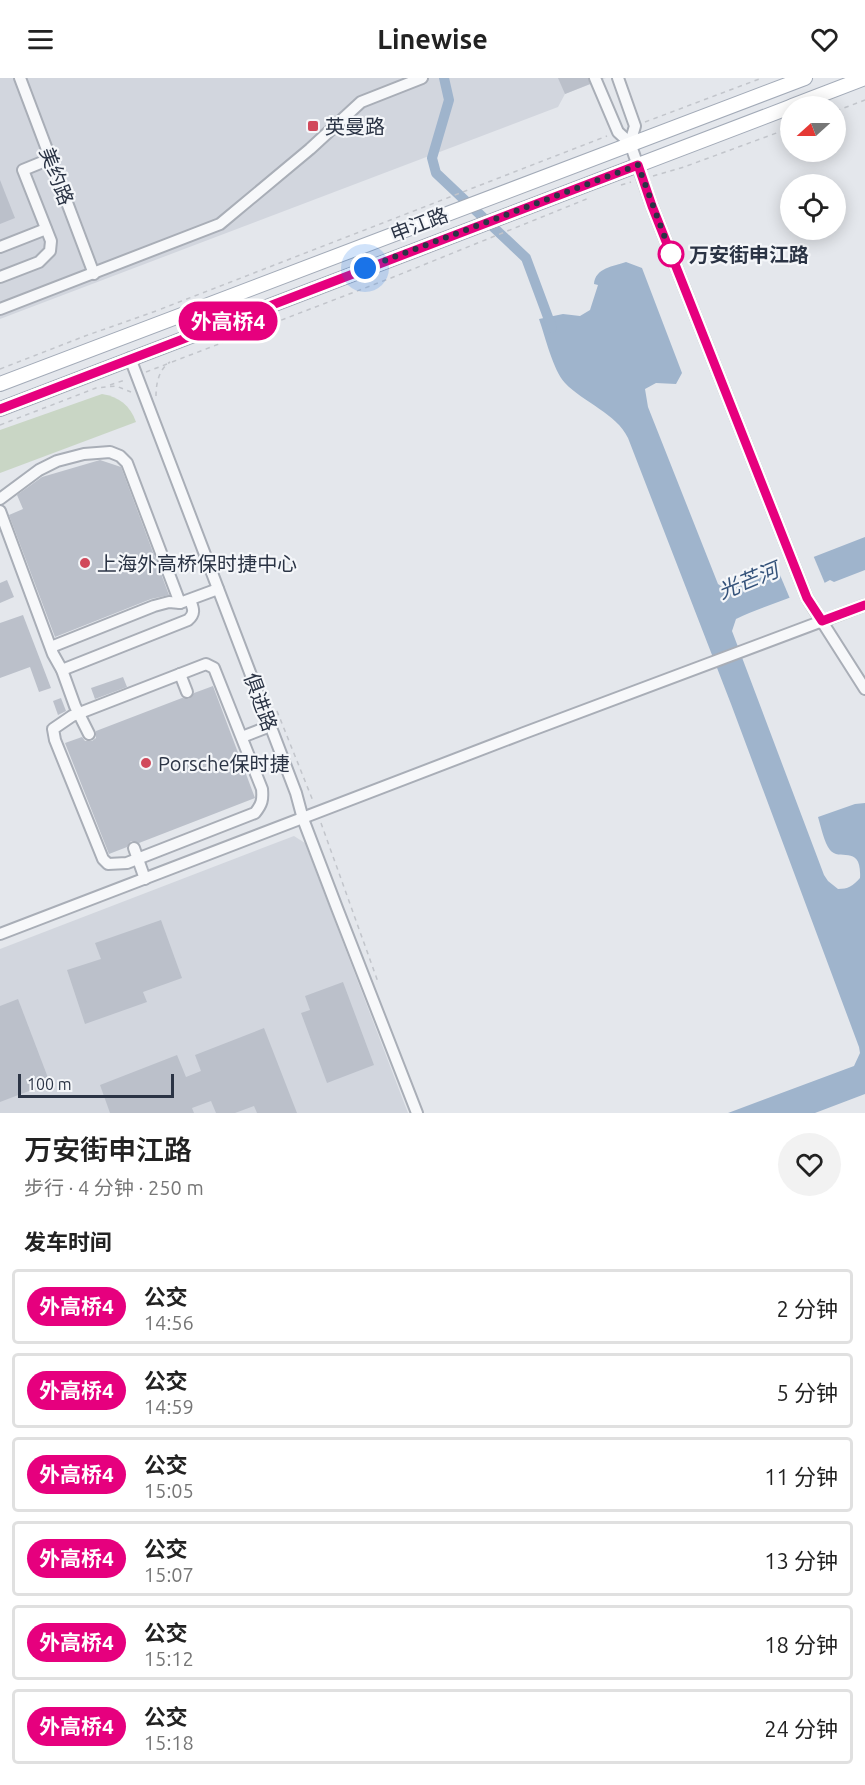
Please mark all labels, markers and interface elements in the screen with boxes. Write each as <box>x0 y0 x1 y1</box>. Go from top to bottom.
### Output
icon: menu <box>24 23 57 56</box>
icon: heart <box>808 23 841 56</box>
text: Linewise <box>377 24 488 54</box>
north arrow <box>780 96 846 162</box>
map controls <box>780 96 846 240</box>
place label: 英曼路 <box>325 115 385 138</box>
marker: 英曼路 <box>306 119 320 133</box>
street label: 美约路 <box>36 144 78 208</box>
button: locate <box>780 174 846 240</box>
street label: 申江路 <box>387 203 451 245</box>
marker: 万安街申江路 <box>658 241 684 267</box>
place label: 万安街申江路 <box>689 243 809 266</box>
your location <box>350 253 380 283</box>
line badge: 外高桥4 <box>186 302 270 340</box>
text: 外高桥4 <box>191 309 265 333</box>
place label: 上海外高桥保时捷中心 <box>97 552 297 575</box>
marker: 上海外高桥保时捷中心 <box>78 556 92 570</box>
water label: 光芒河 <box>714 556 785 603</box>
street label: 俱进路 <box>240 670 282 734</box>
place label: Porsche保时捷 <box>158 752 289 775</box>
marker: Porsche保时捷 <box>139 756 153 770</box>
scale bar <box>18 1071 174 1098</box>
text: 100 m <box>27 1075 72 1093</box>
button: heart <box>778 1133 841 1196</box>
text: 万安街申江路 <box>24 1134 192 1165</box>
text: 步行 · 4 分钟 · 250 m <box>24 1176 204 1199</box>
text: 发车时间 <box>24 1229 112 1254</box>
text: 公交 <box>144 1284 188 1309</box>
text: 外高桥4 <box>39 1294 114 1318</box>
text: 2 分钟 <box>777 1296 838 1321</box>
text: 14:56 <box>144 1311 194 1334</box>
text: 公交 <box>144 1368 188 1393</box>
text: 外高桥4 <box>39 1378 114 1402</box>
text: 5 分钟 <box>777 1380 838 1405</box>
text: 14:59 <box>144 1395 194 1418</box>
text: 公交 <box>144 1452 188 1477</box>
text: 外高桥4 <box>39 1462 114 1486</box>
text: 11 分钟 <box>764 1464 838 1489</box>
text: 15:05 <box>144 1479 194 1502</box>
text: 公交 <box>144 1536 188 1561</box>
text: 外高桥4 <box>39 1546 114 1570</box>
text: 13 分钟 <box>764 1548 838 1573</box>
text: 15:07 <box>144 1563 194 1586</box>
text: 公交 <box>144 1620 188 1645</box>
text: 外高桥4 <box>39 1630 114 1654</box>
text: 18 分钟 <box>764 1632 838 1657</box>
text: 15:12 <box>144 1647 194 1670</box>
text: 公交 <box>144 1704 188 1729</box>
text: 外高桥4 <box>39 1714 114 1738</box>
text: 24 分钟 <box>764 1716 838 1741</box>
text: 15:18 <box>144 1731 194 1754</box>

